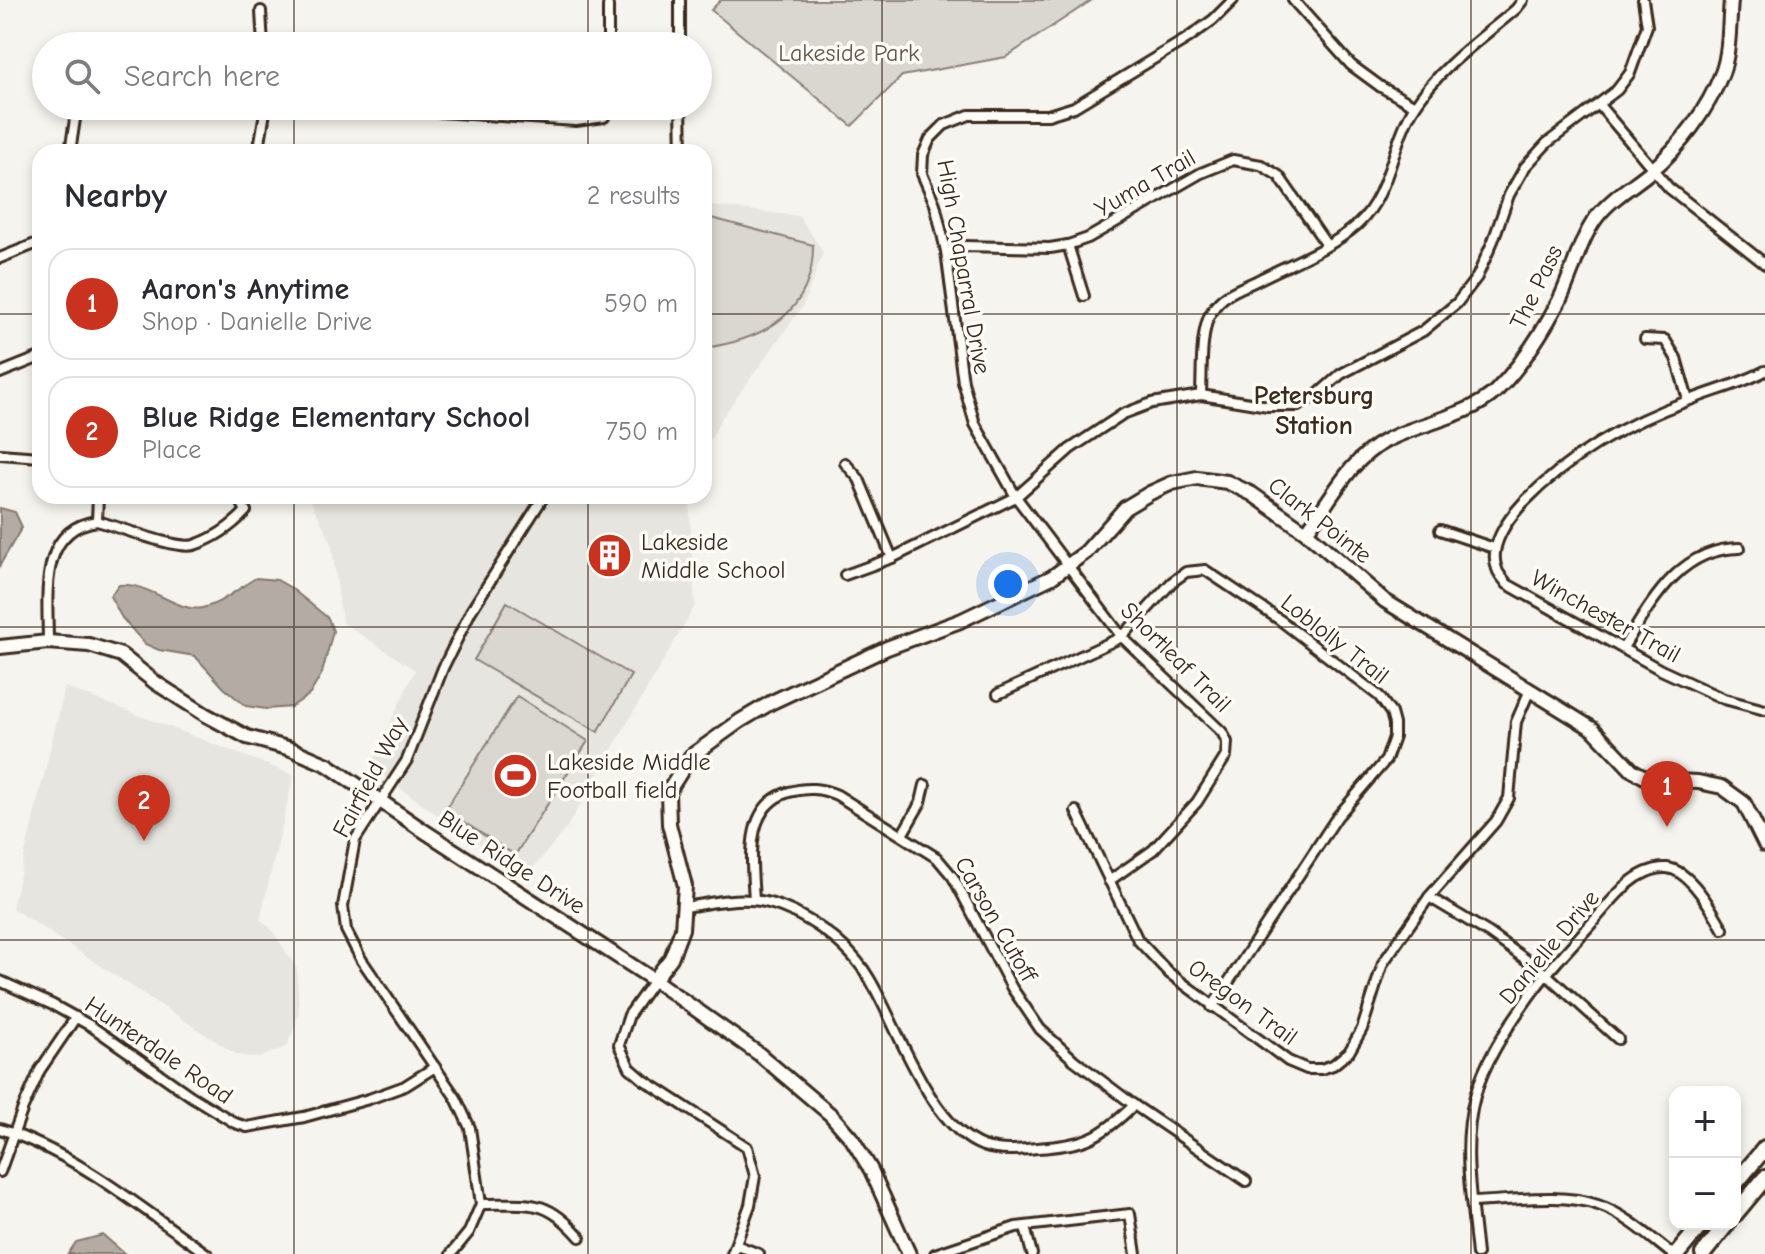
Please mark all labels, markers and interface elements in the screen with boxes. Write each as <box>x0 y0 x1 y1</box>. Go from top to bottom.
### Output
search box <box>32 32 712 120</box>
park label: Lakeside Park <box>778 39 920 67</box>
icon: search <box>60 54 104 98</box>
text: Search here <box>124 59 280 94</box>
street label: Yuma Trail <box>1090 143 1200 223</box>
street label: High Chaparral Drive <box>931 158 997 376</box>
text: Nearby <box>64 176 167 216</box>
text: 2 results <box>587 181 680 211</box>
street label: The Pass <box>1504 240 1568 334</box>
text: Aaron's Anytime <box>142 272 349 307</box>
text: 1 <box>87 289 97 319</box>
text: 590 m <box>604 289 678 319</box>
text: Shop · Danielle Drive <box>142 307 372 337</box>
district label: Petersburg Station <box>1254 381 1374 441</box>
text: Blue Ridge Elementary School <box>142 400 530 435</box>
text: 2 <box>86 417 98 447</box>
text: 750 m <box>606 417 678 447</box>
text: Place <box>142 435 201 465</box>
street label: Clark Pointe <box>1263 471 1377 569</box>
place label: Lakeside Middle School <box>641 528 786 584</box>
building icon: Lakeside Middle School <box>586 532 634 580</box>
street label: Winchester Trail <box>1526 563 1686 669</box>
your location <box>988 564 1028 604</box>
street label: Loblolly Trail <box>1276 588 1394 690</box>
street label: Shortleaf Trail <box>1115 596 1237 718</box>
street label: Fairfield Way <box>327 712 414 842</box>
place label: Lakeside Middle Football field <box>547 748 711 804</box>
sports icon: Lakeside Middle Football field <box>492 752 540 800</box>
pin: 1 <box>1641 761 1693 827</box>
pin: 2 <box>118 775 170 841</box>
street label: Blue Ridge Drive <box>433 804 591 920</box>
street label: Carson Cutoff <box>949 852 1044 988</box>
street label: Danielle Drive <box>1493 884 1605 1010</box>
street label: Oregon Trail <box>1183 953 1303 1051</box>
street label: Hunterdale Road <box>80 990 238 1110</box>
map controls <box>1669 1086 1741 1230</box>
button: + <box>1669 1086 1741 1158</box>
button: − <box>1669 1158 1741 1230</box>

